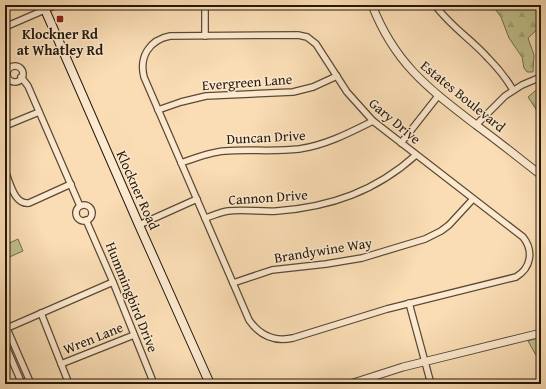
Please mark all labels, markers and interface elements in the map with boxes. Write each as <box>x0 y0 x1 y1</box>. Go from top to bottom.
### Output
marker: Klockner Rd at Whatley Rd <box>55 14 65 24</box>
place label: Klockner Rd at Whatley Rd <box>17 24 103 60</box>
street label: Estates Boulevard <box>416 56 510 137</box>
street label: Evergreen Lane <box>201 69 293 95</box>
street label: Gary Drive <box>365 93 426 149</box>
street label: Duncan Drive <box>226 125 306 149</box>
street label: Klockner Road <box>112 147 165 233</box>
street label: Cannon Drive <box>228 184 309 210</box>
street label: Brandywine Way <box>273 232 373 268</box>
street label: Hummingbird Drive <box>101 239 163 356</box>
street label: Wren Lane <box>60 317 126 359</box>

